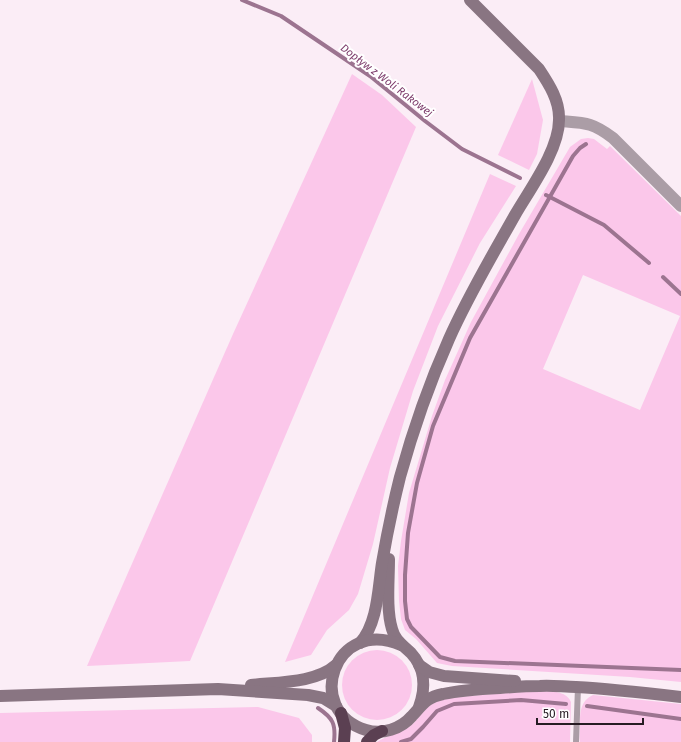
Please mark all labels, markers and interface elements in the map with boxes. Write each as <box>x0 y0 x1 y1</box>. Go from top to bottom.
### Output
water label: Dopływ z Woli Rakowej <box>338 41 436 119</box>
scale bar <box>537 700 643 726</box>
text: 50 m <box>543 707 569 721</box>

